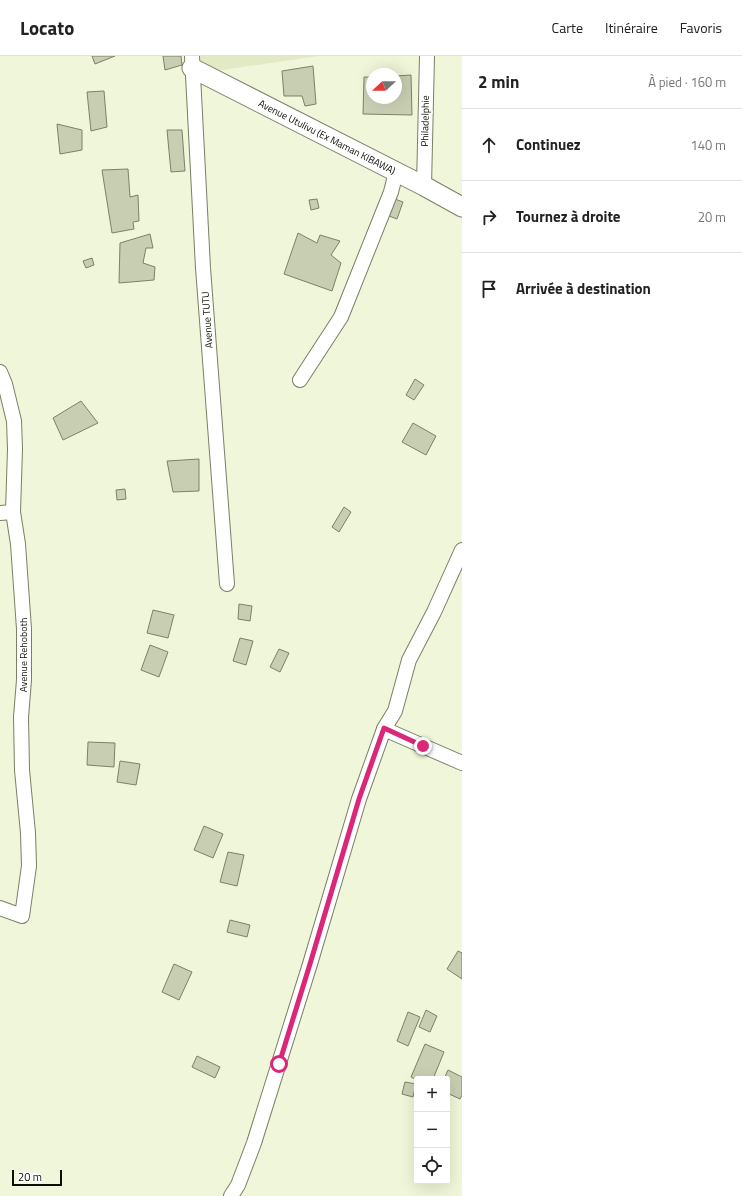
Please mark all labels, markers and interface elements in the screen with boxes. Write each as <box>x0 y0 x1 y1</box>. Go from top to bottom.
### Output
text: Locato <box>20 13 74 42</box>
text: Carte <box>552 17 583 38</box>
text: Itinéraire <box>605 17 658 38</box>
text: Favoris <box>680 17 722 38</box>
north arrow <box>366 68 402 104</box>
text: 2 min <box>478 69 519 95</box>
text: À pied · 160 m <box>648 72 726 92</box>
street label: Philadelphie <box>417 95 433 147</box>
street label: Avenue Utulivu (Ex Maman KIBAWA) <box>256 96 398 178</box>
text: Continuez <box>516 133 581 156</box>
icon: ahead <box>478 134 500 156</box>
text: 140 m <box>690 135 726 155</box>
text: Tournez à droite <box>516 205 621 228</box>
icon: right <box>478 206 500 228</box>
text: 20 m <box>698 207 726 227</box>
text: Arrivée à destination <box>516 277 651 300</box>
icon: arrive <box>478 278 500 300</box>
street label: Avenue TUTU <box>198 291 216 349</box>
street label: Avenue Rehoboth <box>16 618 31 692</box>
route end <box>414 737 432 755</box>
route start <box>270 1055 288 1073</box>
map controls <box>414 1076 450 1184</box>
button: + <box>414 1076 450 1112</box>
button: − <box>414 1112 450 1148</box>
button: locate <box>414 1148 450 1184</box>
scale bar <box>12 1168 62 1187</box>
text: 20 m <box>18 1169 42 1185</box>

